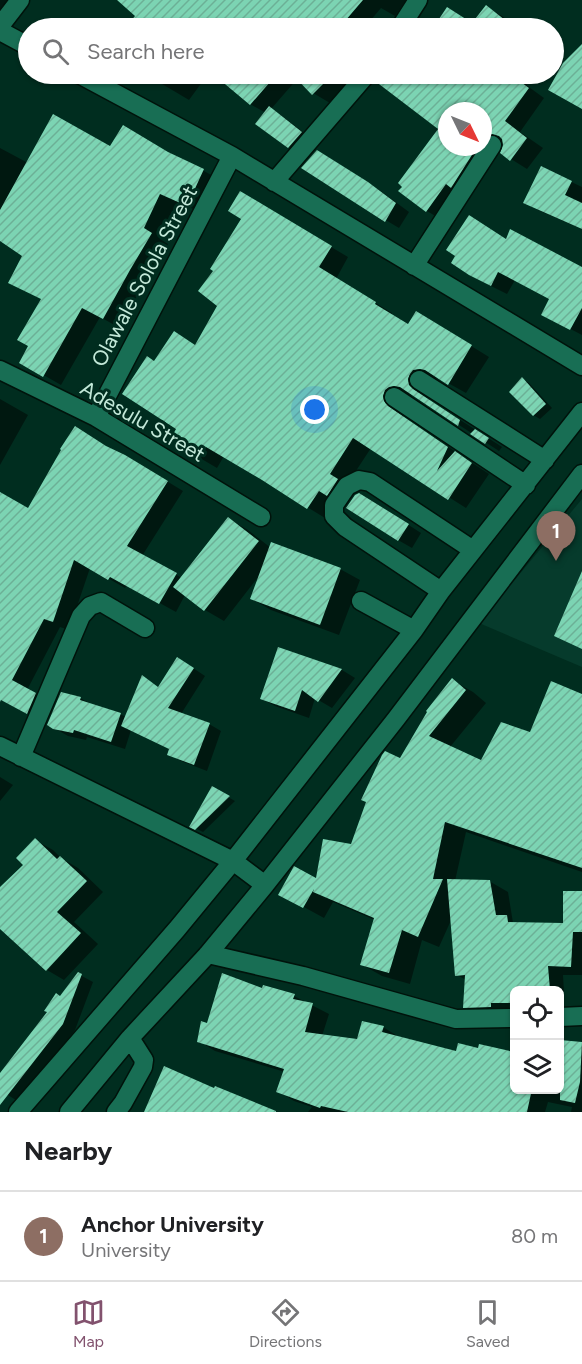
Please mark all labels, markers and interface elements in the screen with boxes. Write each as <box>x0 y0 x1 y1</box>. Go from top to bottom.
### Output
search box <box>18 18 564 84</box>
icon: search <box>39 35 72 68</box>
text: Search here <box>87 38 205 65</box>
north arrow <box>438 102 492 156</box>
street label: Olawale Solola Street <box>86 181 202 371</box>
street label: Adesulu Street <box>76 375 210 467</box>
your location <box>300 395 329 424</box>
pin: 1 <box>536 512 576 561</box>
map controls <box>510 986 564 1094</box>
button: locate <box>510 986 564 1040</box>
button: layers <box>510 1040 564 1094</box>
text: Nearby <box>24 1135 112 1167</box>
text: Anchor University <box>81 1211 264 1238</box>
text: 1 <box>39 1224 48 1248</box>
text: 80 m <box>511 1224 558 1248</box>
text: University <box>81 1238 171 1262</box>
tab: Map <box>72 1296 105 1351</box>
tab: Directions <box>249 1296 322 1351</box>
tab: Saved <box>466 1296 510 1351</box>

